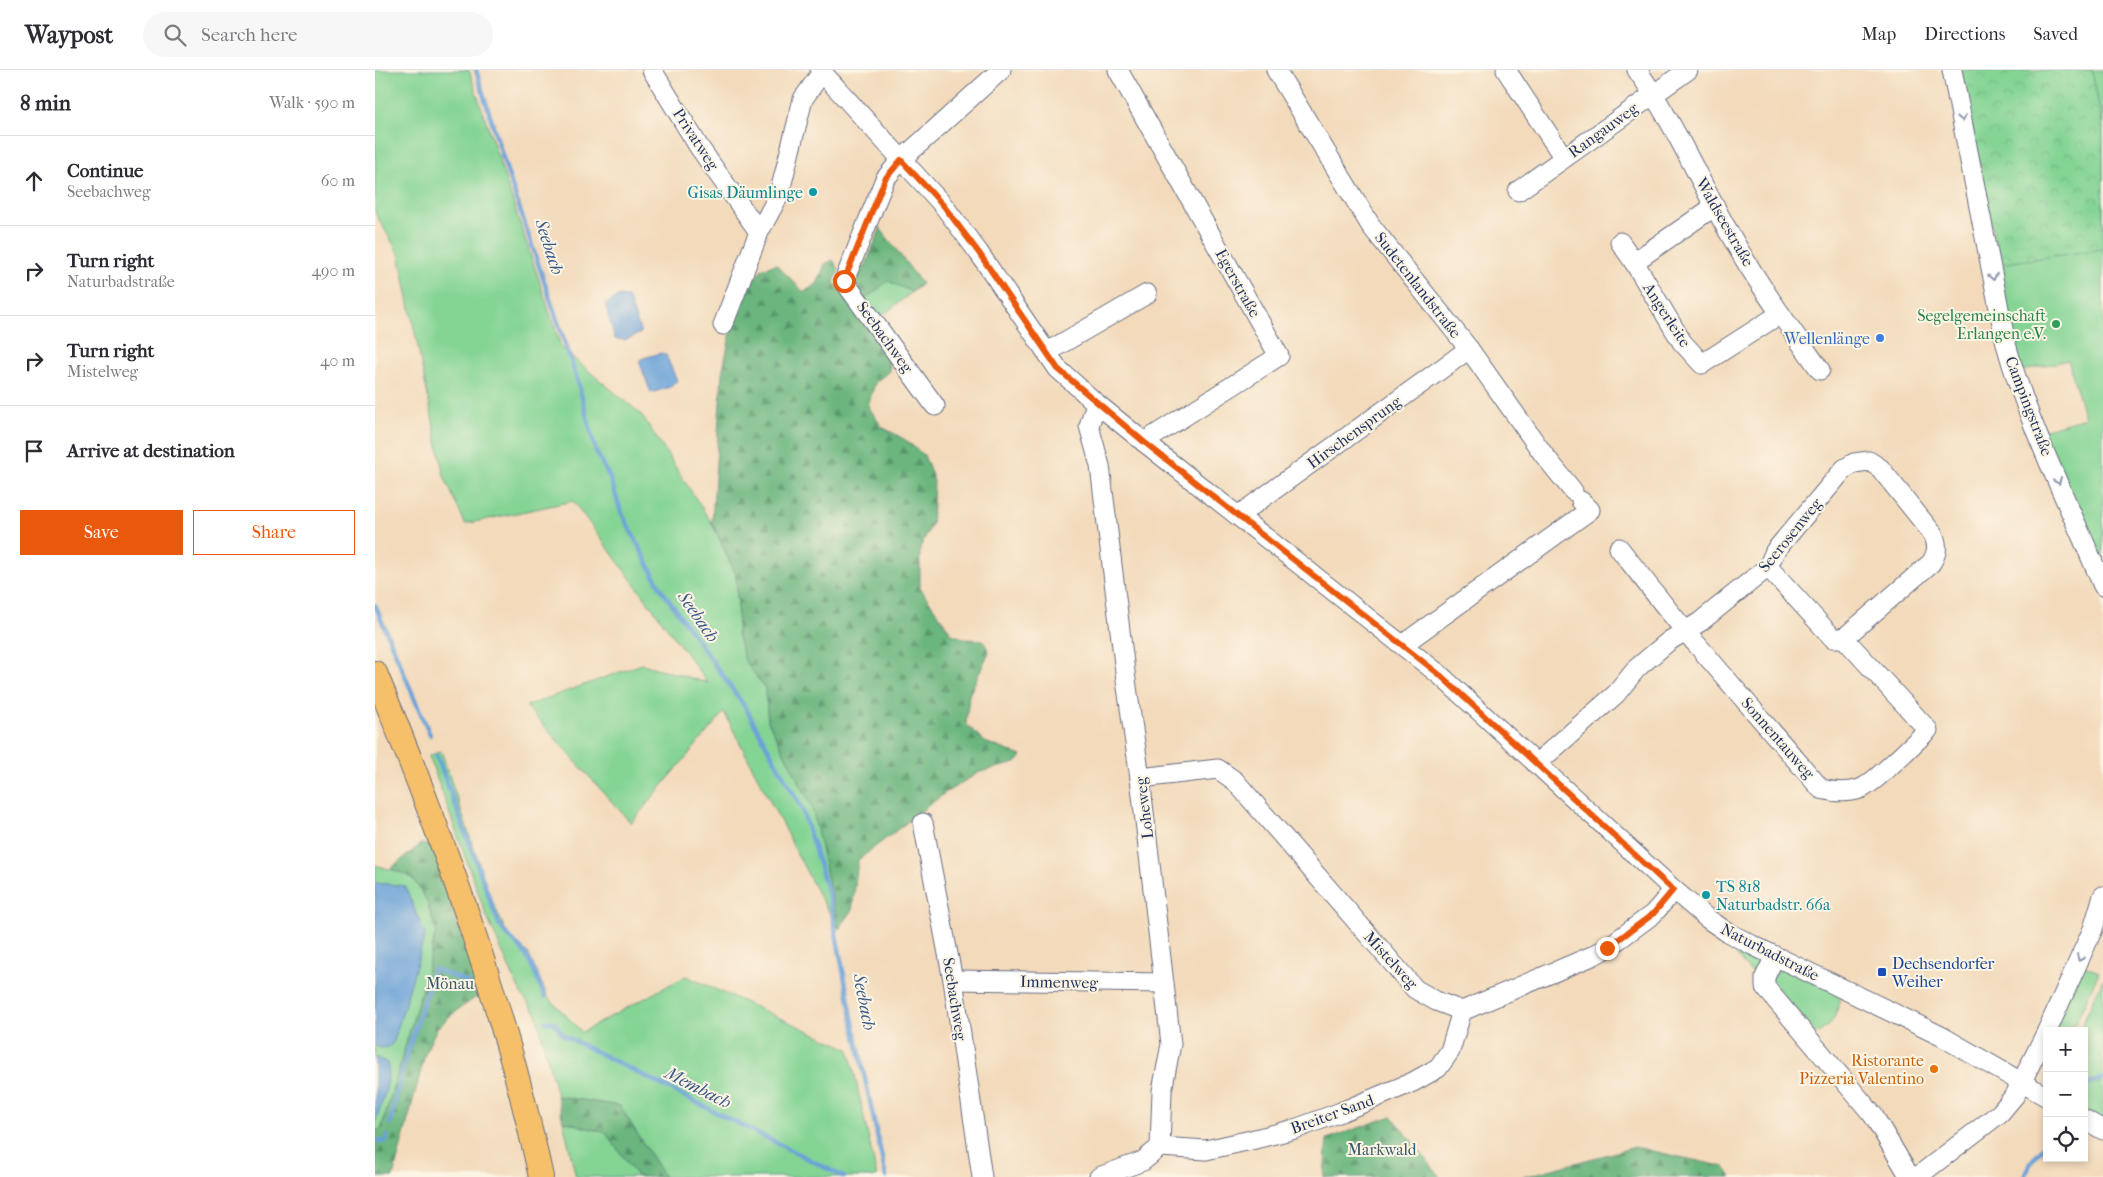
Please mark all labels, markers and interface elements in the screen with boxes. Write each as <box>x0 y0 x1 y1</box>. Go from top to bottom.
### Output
search box <box>143 12 493 57</box>
text: Waypost <box>25 21 113 49</box>
icon: search <box>161 21 189 49</box>
text: Search here <box>201 24 297 46</box>
text: Map <box>1862 24 1896 45</box>
text: Directions <box>1924 24 2005 45</box>
text: Saved <box>2033 24 2078 45</box>
text: 8 min <box>20 91 71 115</box>
text: Walk · 590 m <box>269 93 355 112</box>
street label: Rangauweg <box>1564 98 1642 162</box>
street label: Privatweg <box>669 104 723 174</box>
one-way arrow <box>1956 113 1966 122</box>
text: Continue <box>67 160 143 182</box>
icon: ahead <box>20 167 48 195</box>
text: 60 m <box>321 171 355 190</box>
street label: Waldseestraße <box>1691 173 1758 270</box>
text: Seebachweg <box>67 182 151 201</box>
place label: Gisas Däumlinge <box>687 183 803 202</box>
marker: Gisas Däumlinge <box>807 186 819 198</box>
water label: Seebach <box>530 216 568 277</box>
street label: Sudetenlandstraße <box>1371 228 1465 342</box>
street label: Egerstraße <box>1211 245 1265 321</box>
text: Turn right <box>67 250 154 272</box>
icon: right <box>20 257 48 285</box>
text: 490 m <box>312 261 355 280</box>
route start <box>833 270 856 293</box>
text: Naturbadstraße <box>67 272 175 291</box>
one-way arrow <box>1987 273 1997 282</box>
street label: Angerleite <box>1639 278 1695 351</box>
street label: Seebachweg <box>853 298 918 377</box>
place label: Segelgemeinschaft Erlangen e.V. <box>1917 306 2046 343</box>
marker: Segelgemeinschaft Erlangen e.V. <box>2050 318 2062 330</box>
place label: Wellenlänge <box>1783 329 1870 348</box>
marker: Wellenlänge <box>1874 332 1886 344</box>
text: Turn right <box>67 340 154 362</box>
icon: right <box>20 347 48 375</box>
text: 40 m <box>320 351 355 370</box>
street label: Campingstraße <box>2001 354 2057 459</box>
text: Mistelweg <box>67 362 138 381</box>
street label: Hirschensprung <box>1303 391 1405 472</box>
icon: arrive <box>20 437 48 465</box>
text: Arrive at destination <box>67 440 235 462</box>
one-way arrow <box>2052 476 2063 485</box>
street label: Seerosenweg <box>1754 494 1826 576</box>
button: Save <box>20 510 183 555</box>
button: Share <box>193 510 355 555</box>
water label: Seebach <box>672 587 723 646</box>
street label: Sonnentauweg <box>1737 693 1819 783</box>
street label: Loheweg <box>1131 775 1157 840</box>
place label: TS 818 Naturbadstr. 66a <box>1716 877 1831 914</box>
marker: TS 818 Naturbadstr. 66a <box>1700 889 1712 901</box>
street label: Naturbadstraße <box>1718 919 1822 985</box>
street label: Mistelweg <box>1360 927 1422 993</box>
route end <box>1596 937 1619 960</box>
one-way arrow <box>2075 953 2086 962</box>
place label: Dechsendorfer Weiher <box>1891 954 1995 991</box>
street label: Seebachweg <box>939 956 971 1042</box>
marker: Dechsendorfer Weiher <box>1876 966 1888 978</box>
water label: Seebach <box>848 971 880 1032</box>
street label: Immenweg <box>1020 972 1098 992</box>
park label: Mönau <box>426 974 474 993</box>
map controls <box>2043 1027 2088 1162</box>
button: + <box>2043 1027 2088 1072</box>
place label: Ristorante Pizzeria Valentino <box>1799 1051 1924 1088</box>
water label: Membach <box>660 1062 734 1113</box>
marker: Ristorante Pizzeria Valentino <box>1928 1063 1940 1075</box>
button: − <box>2043 1072 2088 1117</box>
street label: Breiter Sand <box>1288 1090 1376 1138</box>
button: locate <box>2043 1117 2088 1162</box>
park label: Markwald <box>1347 1140 1417 1159</box>

